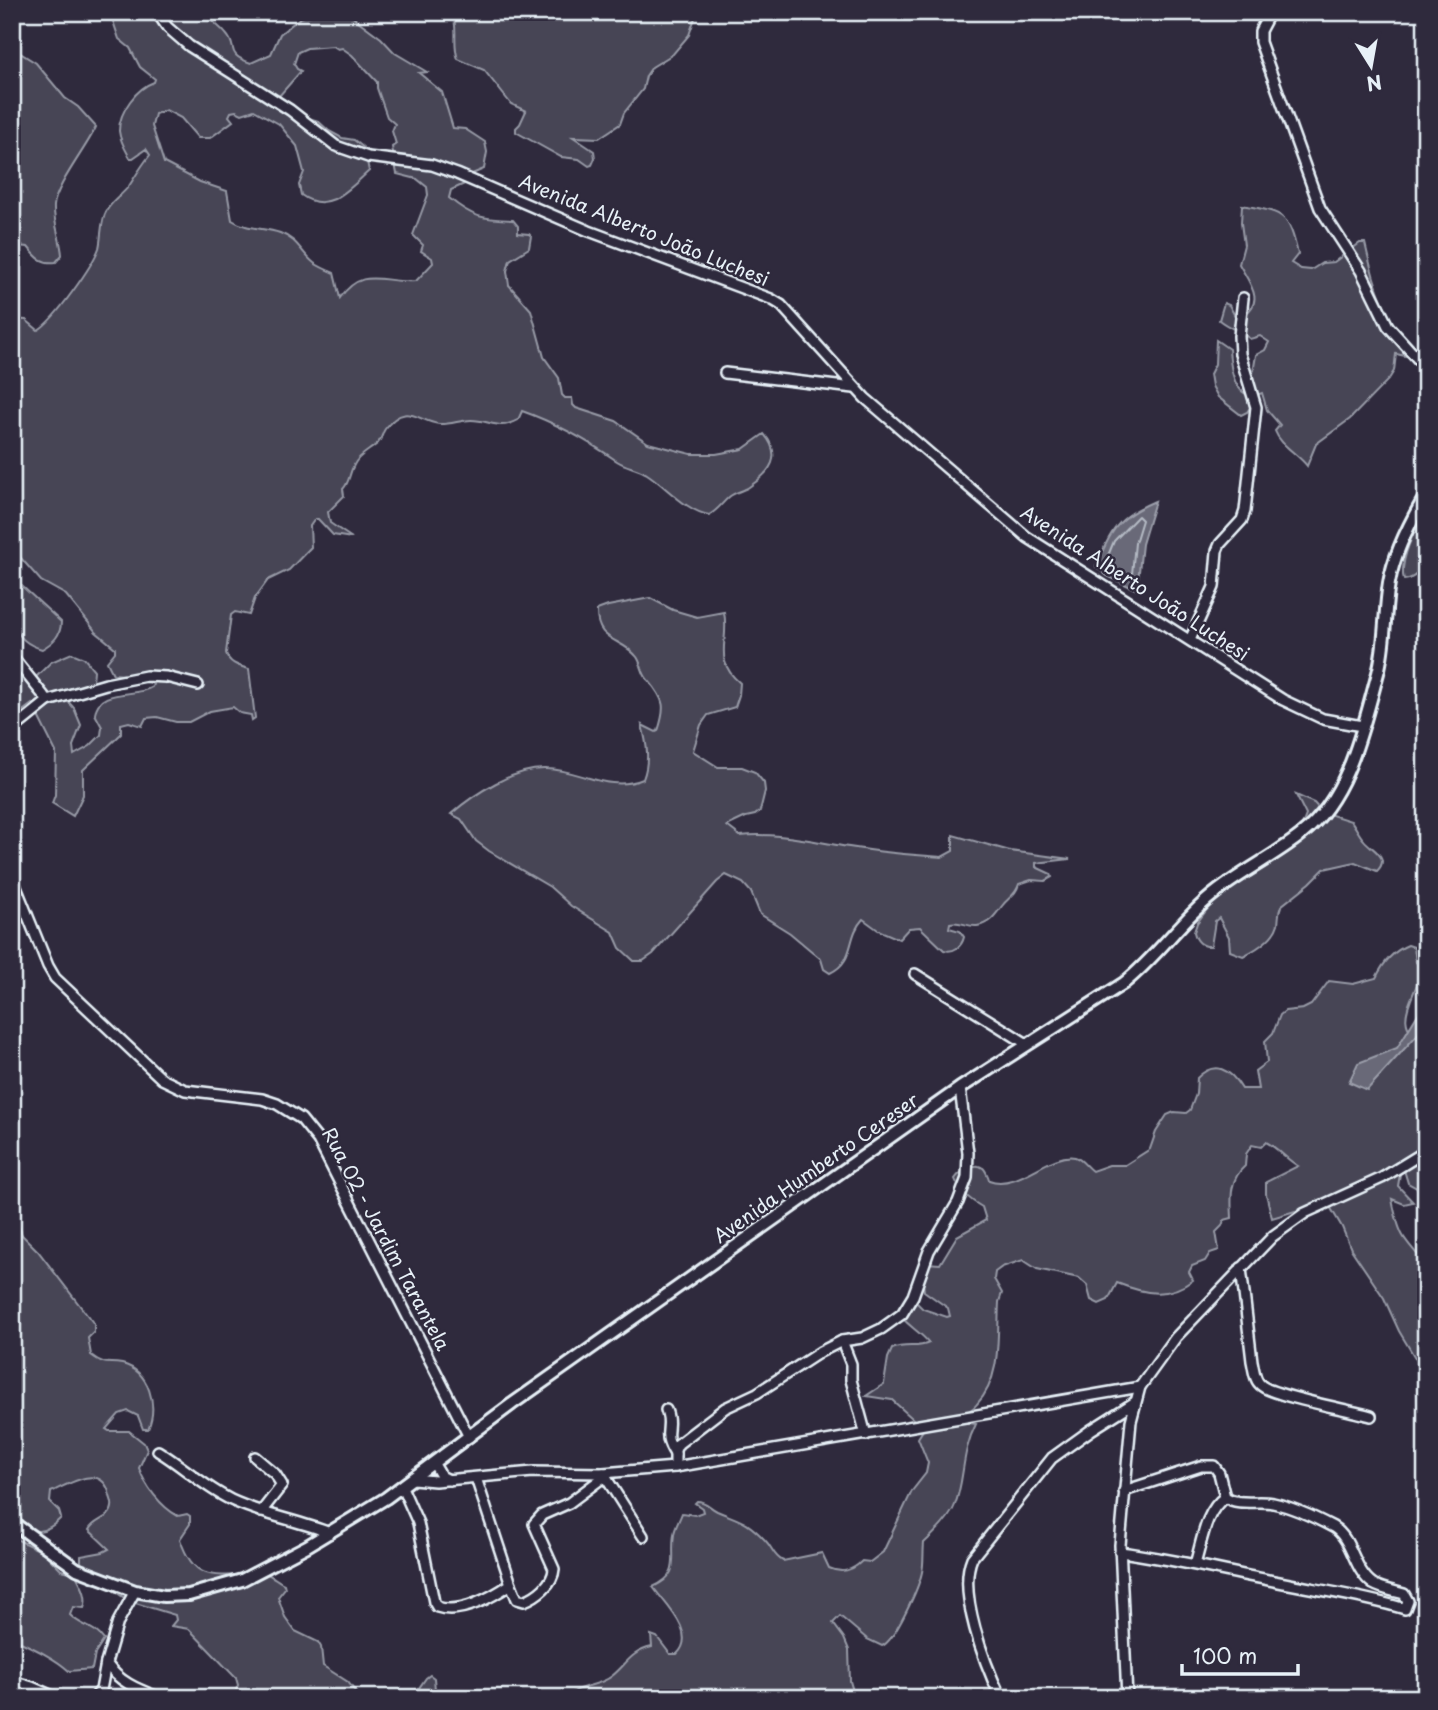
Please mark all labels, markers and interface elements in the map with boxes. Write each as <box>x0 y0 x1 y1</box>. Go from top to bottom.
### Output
north arrow <box>1336 32 1406 102</box>
text: N <box>1364 68 1384 99</box>
street label: Avenida Alberto João Luchesi <box>515 166 774 292</box>
street label: Avenida Alberto João Luchesi <box>1016 498 1255 667</box>
street label: Avenida Humberto Cereser <box>707 1085 924 1249</box>
street label: Rua 02 - Jardim Tarantela <box>316 1122 458 1355</box>
scale bar <box>1182 1633 1298 1677</box>
text: 100 m <box>1193 1639 1257 1671</box>

